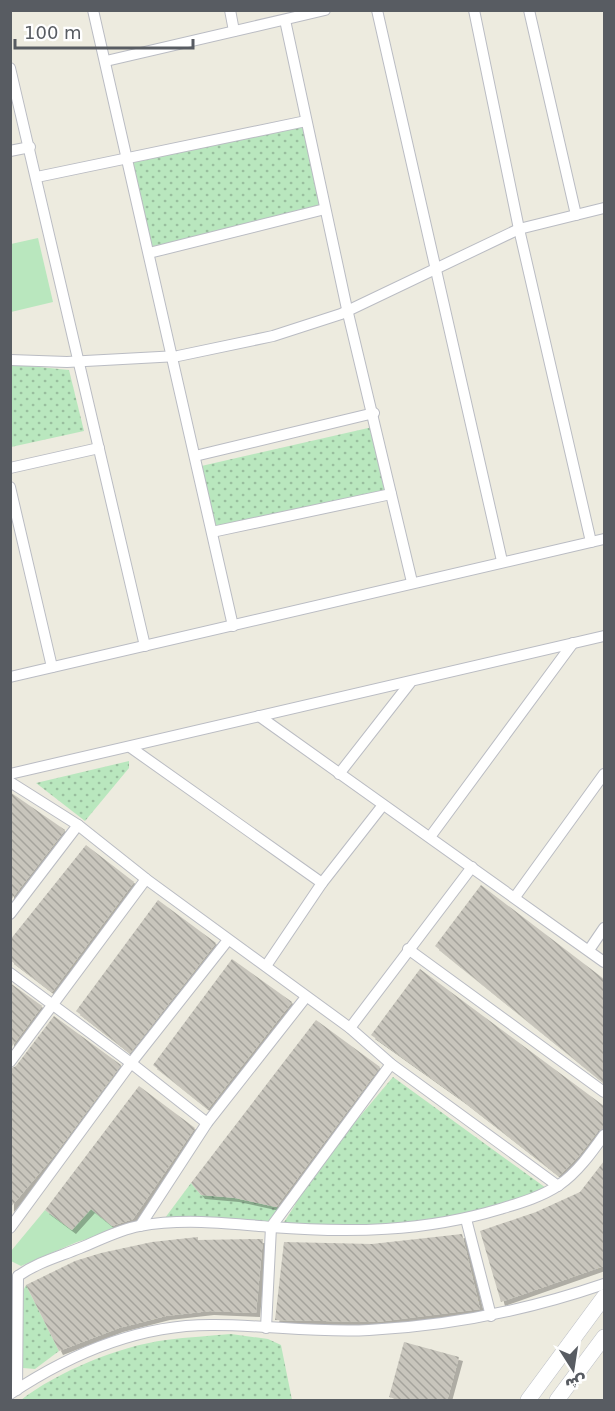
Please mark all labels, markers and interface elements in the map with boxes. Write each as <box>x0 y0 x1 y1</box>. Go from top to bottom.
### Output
scale bar <box>15 12 194 50</box>
text: 100 m <box>24 22 82 43</box>
north arrow <box>543 1339 603 1399</box>
text: ش <box>563 1372 589 1395</box>

